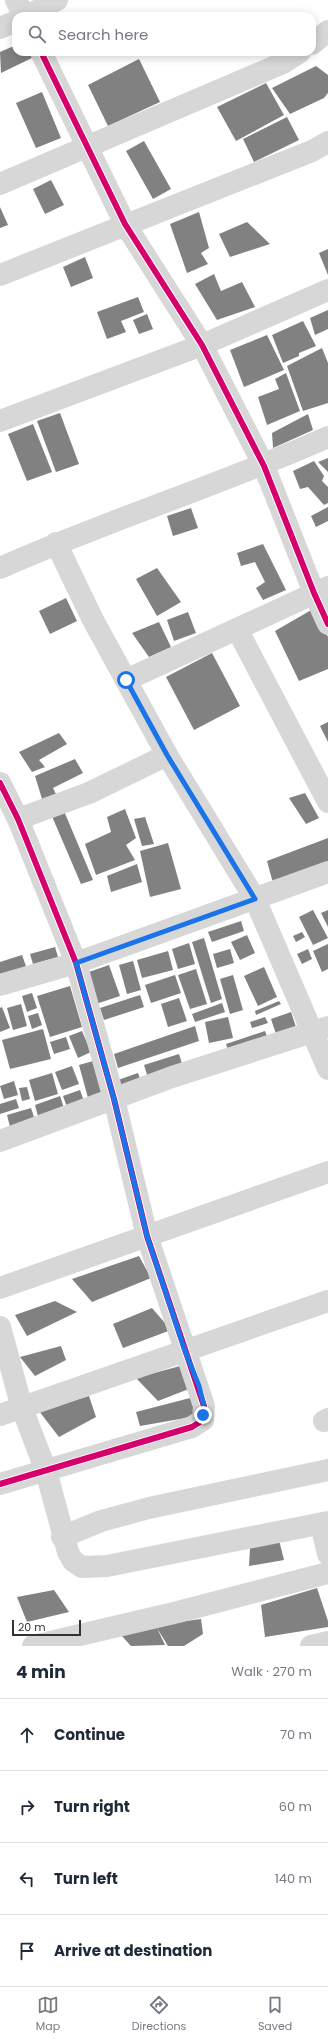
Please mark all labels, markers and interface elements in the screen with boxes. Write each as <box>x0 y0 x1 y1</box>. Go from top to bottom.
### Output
search box <box>12 12 316 56</box>
icon: search <box>26 23 48 45</box>
text: Search here <box>58 24 148 45</box>
route start <box>117 671 135 689</box>
route end <box>194 1406 212 1424</box>
scale bar <box>12 1618 81 1637</box>
text: 20 m <box>18 1619 46 1635</box>
text: 4 min <box>16 1660 66 1684</box>
text: Walk · 270 m <box>231 1662 312 1681</box>
icon: ahead <box>16 1724 38 1746</box>
text: Continue <box>54 1724 125 1745</box>
text: 70 m <box>280 1725 312 1744</box>
icon: right <box>16 1796 38 1818</box>
text: Turn right <box>54 1796 130 1817</box>
text: 60 m <box>279 1797 312 1816</box>
icon: left <box>16 1868 38 1890</box>
text: Turn left <box>54 1868 118 1889</box>
text: 140 m <box>275 1869 312 1888</box>
icon: arrive <box>16 1940 38 1962</box>
text: Arrive at destination <box>54 1940 212 1961</box>
tab: Map <box>36 1994 60 2035</box>
tab: Directions <box>132 1994 186 2035</box>
tab: Saved <box>258 1994 292 2035</box>

